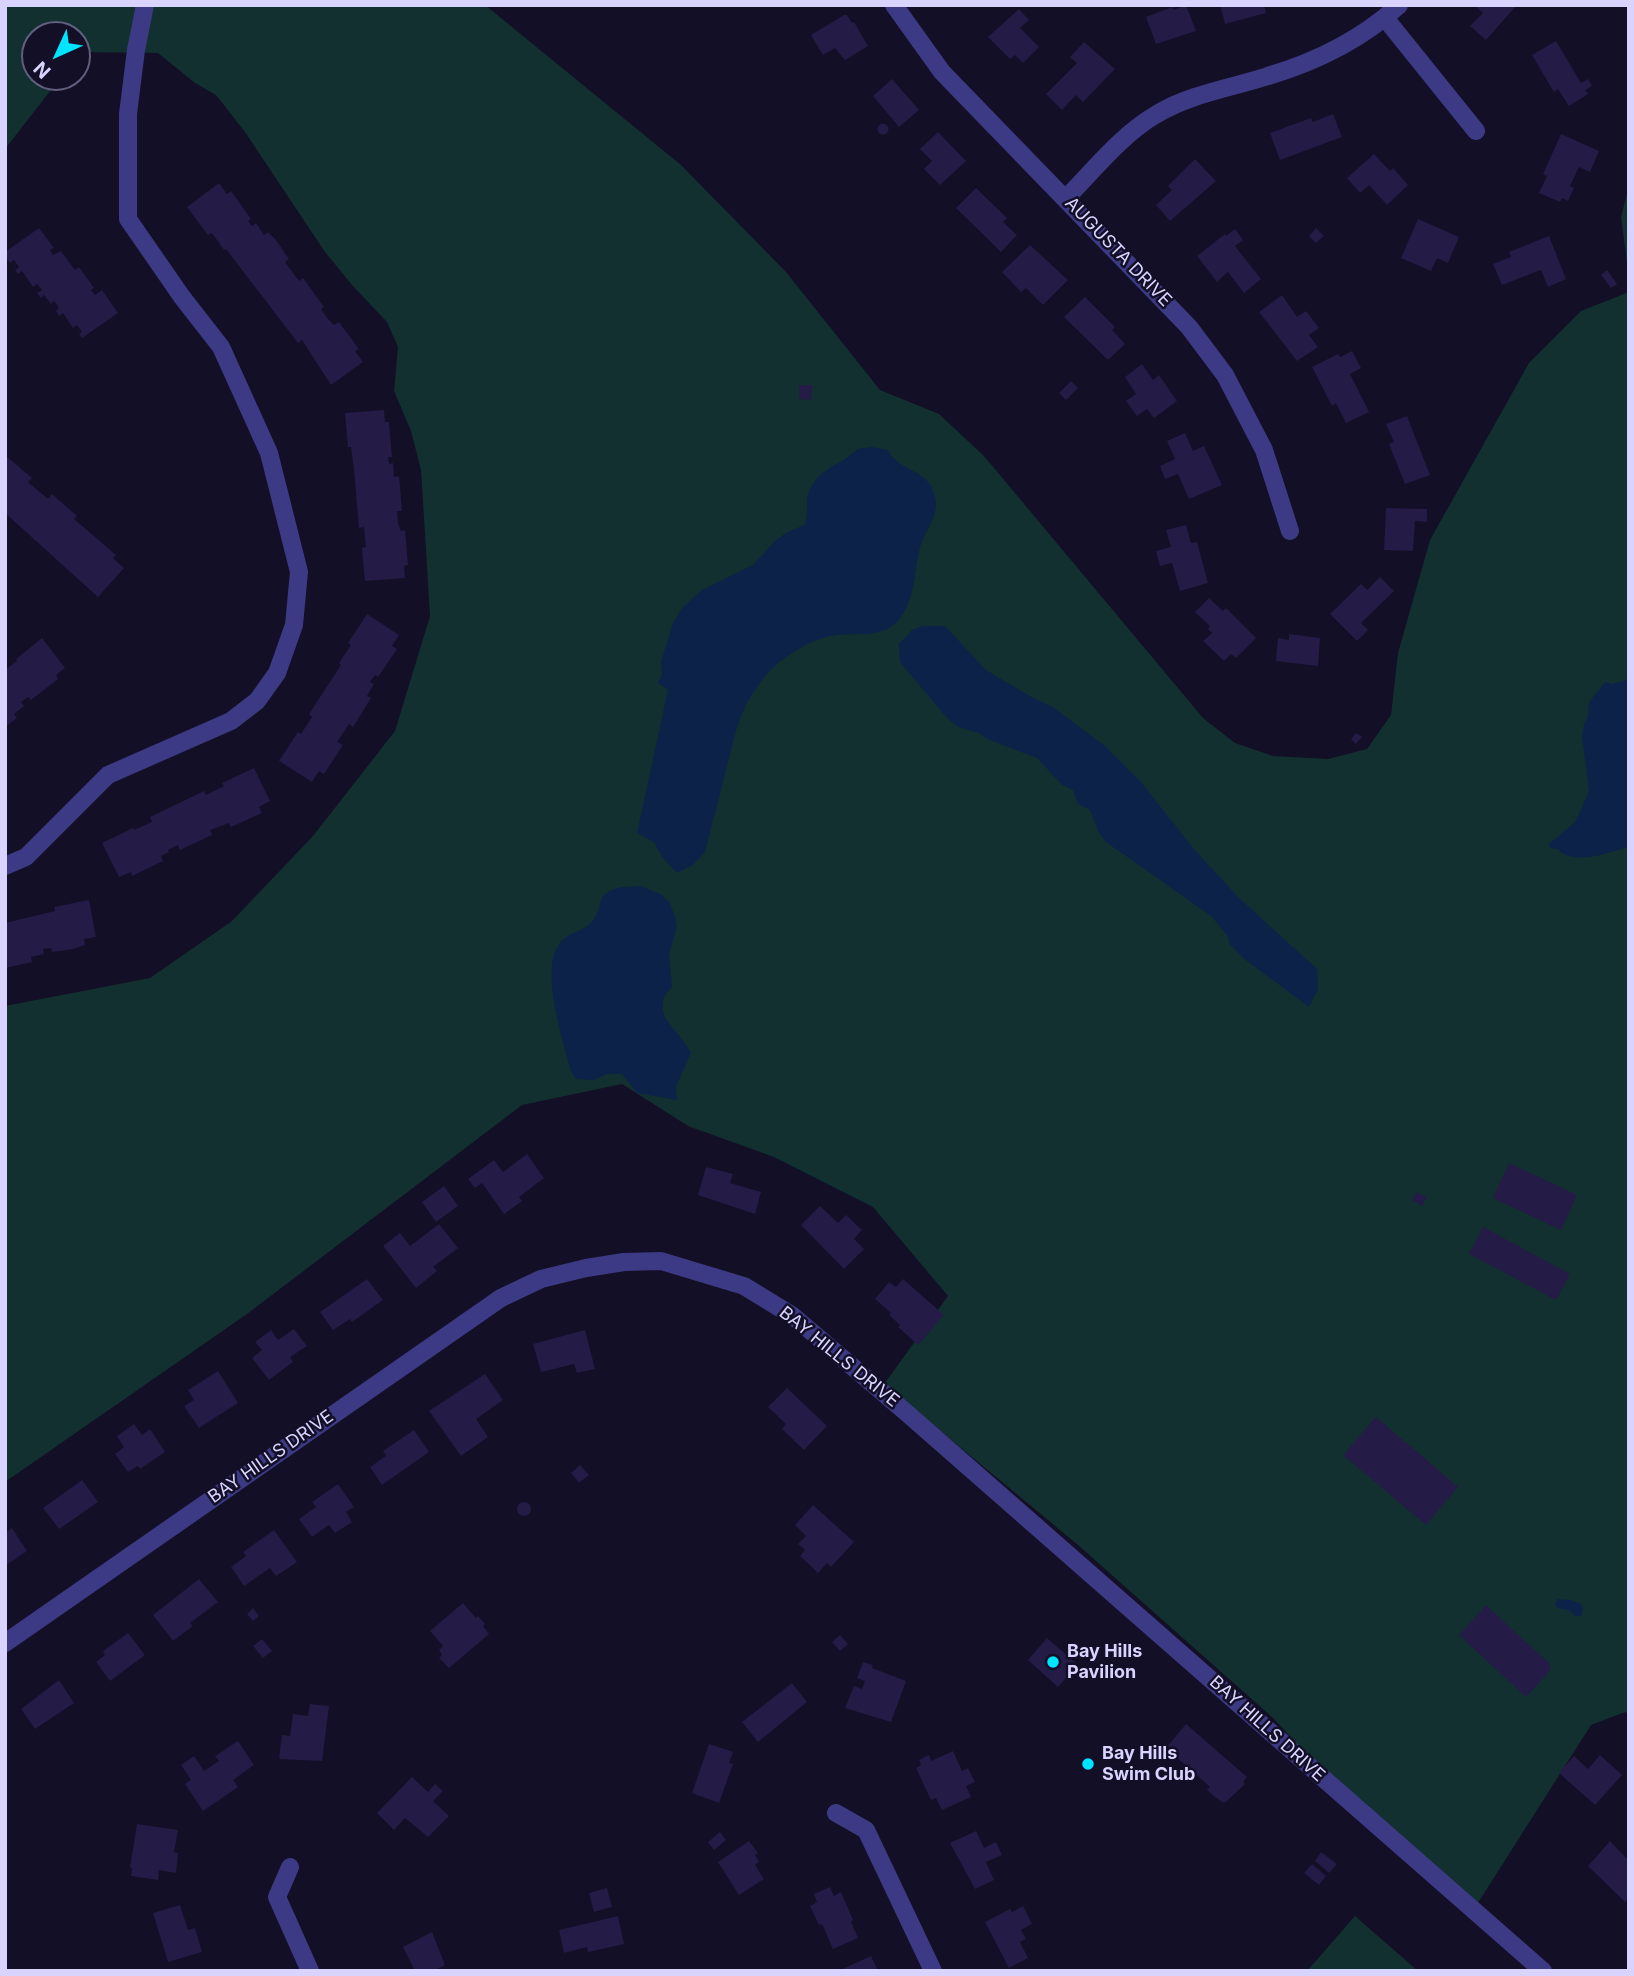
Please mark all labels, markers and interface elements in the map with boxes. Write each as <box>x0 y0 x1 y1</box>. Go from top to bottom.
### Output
north arrow <box>21 21 91 91</box>
text: N <box>29 57 55 83</box>
street label: AUGUSTA DRIVE <box>1060 193 1176 311</box>
street label: BAY HILLS DRIVE <box>775 1302 903 1412</box>
street label: BAY HILLS DRIVE <box>204 1406 338 1508</box>
place label: Bay Hills Pavilion <box>1067 1641 1142 1684</box>
marker: Bay Hills Pavilion <box>1045 1654 1061 1670</box>
street label: BAY HILLS DRIVE <box>1205 1671 1329 1787</box>
place label: Bay Hills Swim Club <box>1102 1743 1195 1786</box>
marker: Bay Hills Swim Club <box>1080 1756 1096 1772</box>

